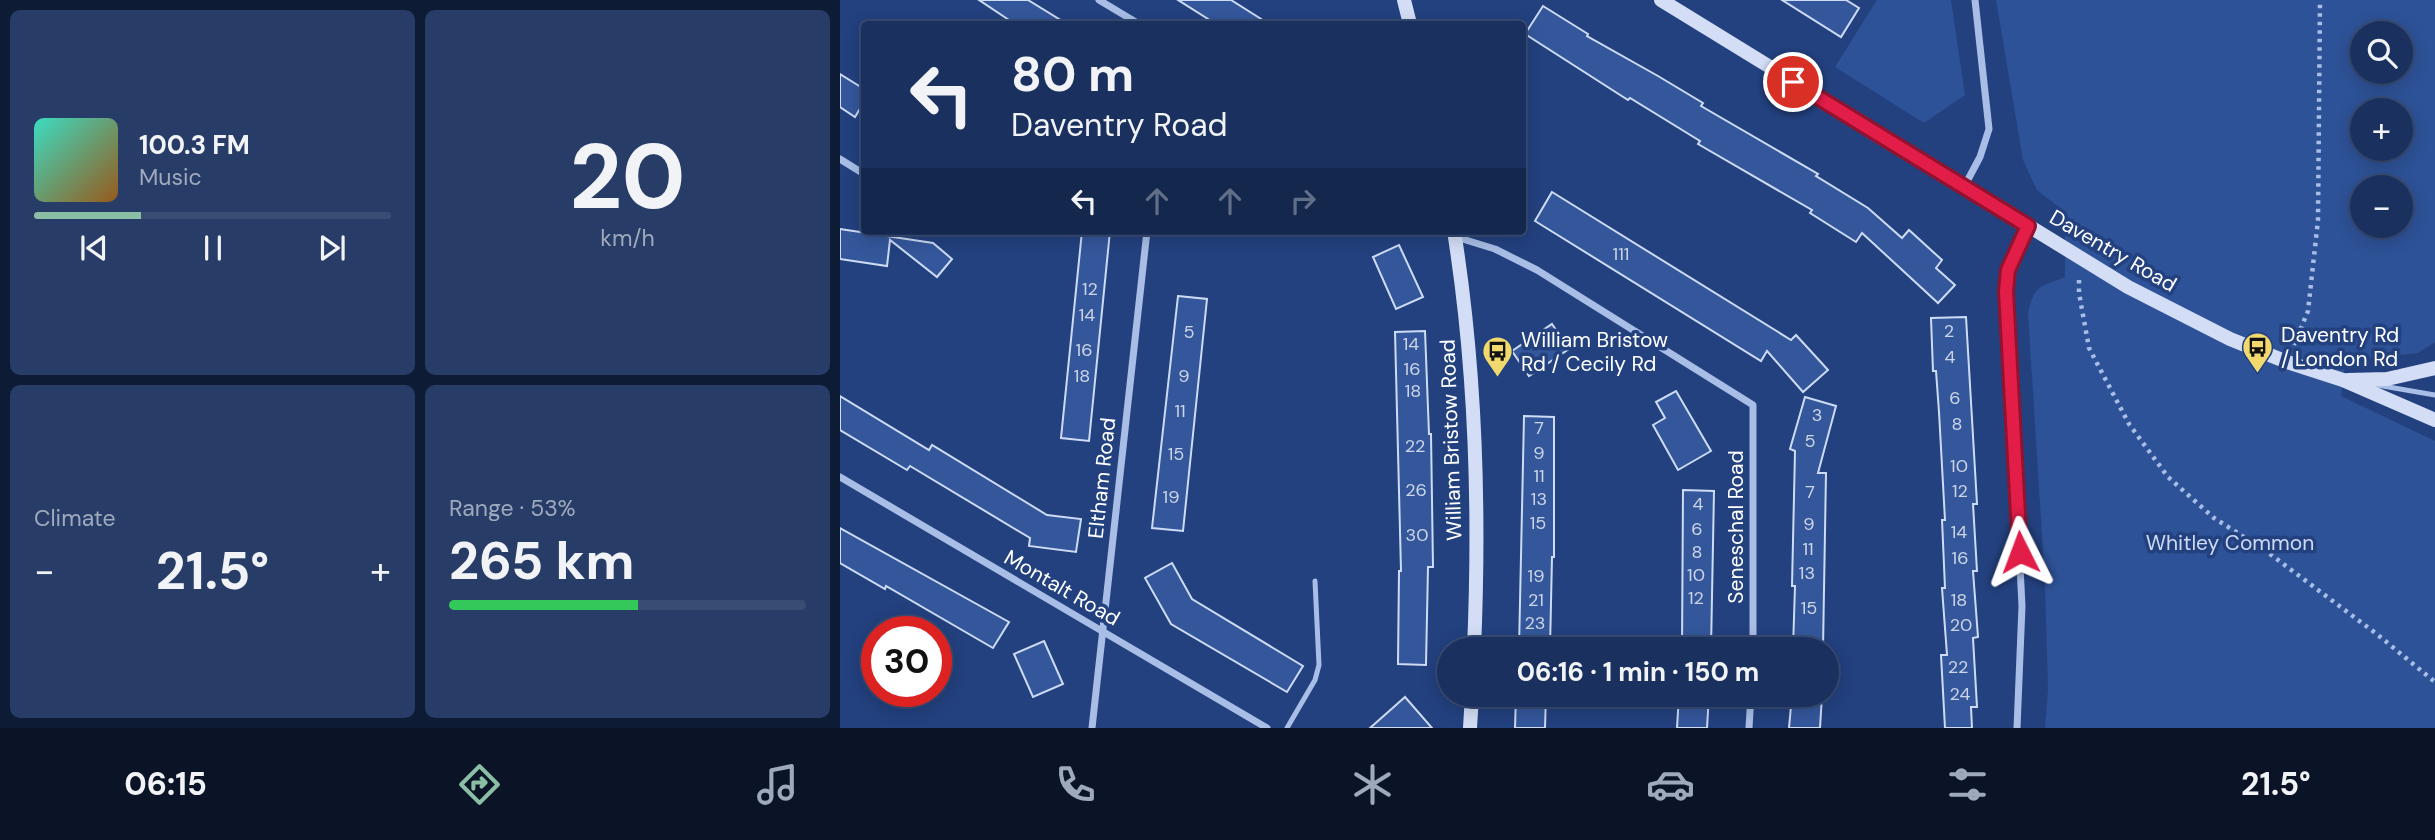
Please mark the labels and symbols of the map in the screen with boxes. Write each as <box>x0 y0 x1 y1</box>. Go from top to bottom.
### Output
pin <box>1763 52 1823 112</box>
street label: Daventry Road <box>2044 203 2182 299</box>
house number: 111 <box>1613 242 1629 266</box>
house number: 12 <box>1082 277 1098 301</box>
house number: 14 <box>1079 303 1095 327</box>
house number: 2 <box>1944 319 1954 343</box>
house number: 5 <box>1184 320 1194 344</box>
place label: Daventry Rd / London Rd <box>2281 321 2399 373</box>
place label: William Bristow Rd / Cecily Rd <box>1521 326 1668 378</box>
bus stop icon: Daventry Rd / London Rd <box>2241 330 2275 374</box>
house number: 14 <box>1403 332 1419 356</box>
bus stop icon: William Bristow Rd / Cecily Rd <box>1481 335 1515 379</box>
house number: 16 <box>1076 338 1092 362</box>
street label: William Bristow Road <box>1433 339 1469 541</box>
house number: 4 <box>1945 345 1956 369</box>
house number: 16 <box>1404 357 1420 381</box>
house number: 18 <box>1074 364 1090 388</box>
house number: 9 <box>1178 364 1190 388</box>
house number: 18 <box>1405 379 1421 403</box>
house number: 6 <box>1949 386 1961 410</box>
house number: 11 <box>1174 399 1186 423</box>
house number: 3 <box>1812 403 1822 427</box>
house number: 8 <box>1952 412 1962 436</box>
street label: Eltham Road <box>1082 416 1122 540</box>
house number: 7 <box>1534 416 1544 440</box>
house number: 5 <box>1805 429 1815 453</box>
house number: 22 <box>1405 434 1425 458</box>
house number: 9 <box>1533 441 1545 465</box>
house number: 15 <box>1168 442 1184 466</box>
street label: Seneschal Road <box>1722 450 1750 604</box>
house number: 10 <box>1950 454 1968 478</box>
house number: 11 <box>1533 464 1545 488</box>
house number: 26 <box>1405 478 1427 502</box>
house number: 12 <box>1952 479 1968 503</box>
house number: 7 <box>1805 480 1815 504</box>
house number: 19 <box>1163 485 1179 509</box>
house number: 13 <box>1531 487 1547 511</box>
house number: 4 <box>1693 492 1704 516</box>
house number: 15 <box>1530 511 1546 535</box>
house number: 9 <box>1803 512 1815 536</box>
position arrow <box>1983 515 2057 589</box>
house number: 6 <box>1691 517 1703 541</box>
house number: 14 <box>1951 520 1967 544</box>
house number: 30 <box>1406 523 1428 547</box>
park label: Whitley Common <box>2146 529 2314 557</box>
house number: 11 <box>1802 537 1814 561</box>
house number: 8 <box>1692 540 1702 564</box>
street label: Montalt Road <box>999 544 1125 632</box>
house number: 16 <box>1952 546 1968 570</box>
house number: 13 <box>1799 561 1815 585</box>
house number: 10 <box>1687 563 1705 587</box>
house number: 19 <box>1528 564 1544 588</box>
house number: 12 <box>1688 586 1704 610</box>
house number: 21 <box>1528 588 1544 612</box>
house number: 18 <box>1951 588 1967 612</box>
house number: 15 <box>1801 596 1817 620</box>
house number: 23 <box>1524 611 1546 635</box>
house number: 20 <box>1950 613 1972 637</box>
speed limit sign: 30 <box>861 616 952 707</box>
house number: 22 <box>1948 655 1968 679</box>
house number: 24 <box>1950 682 1971 706</box>

